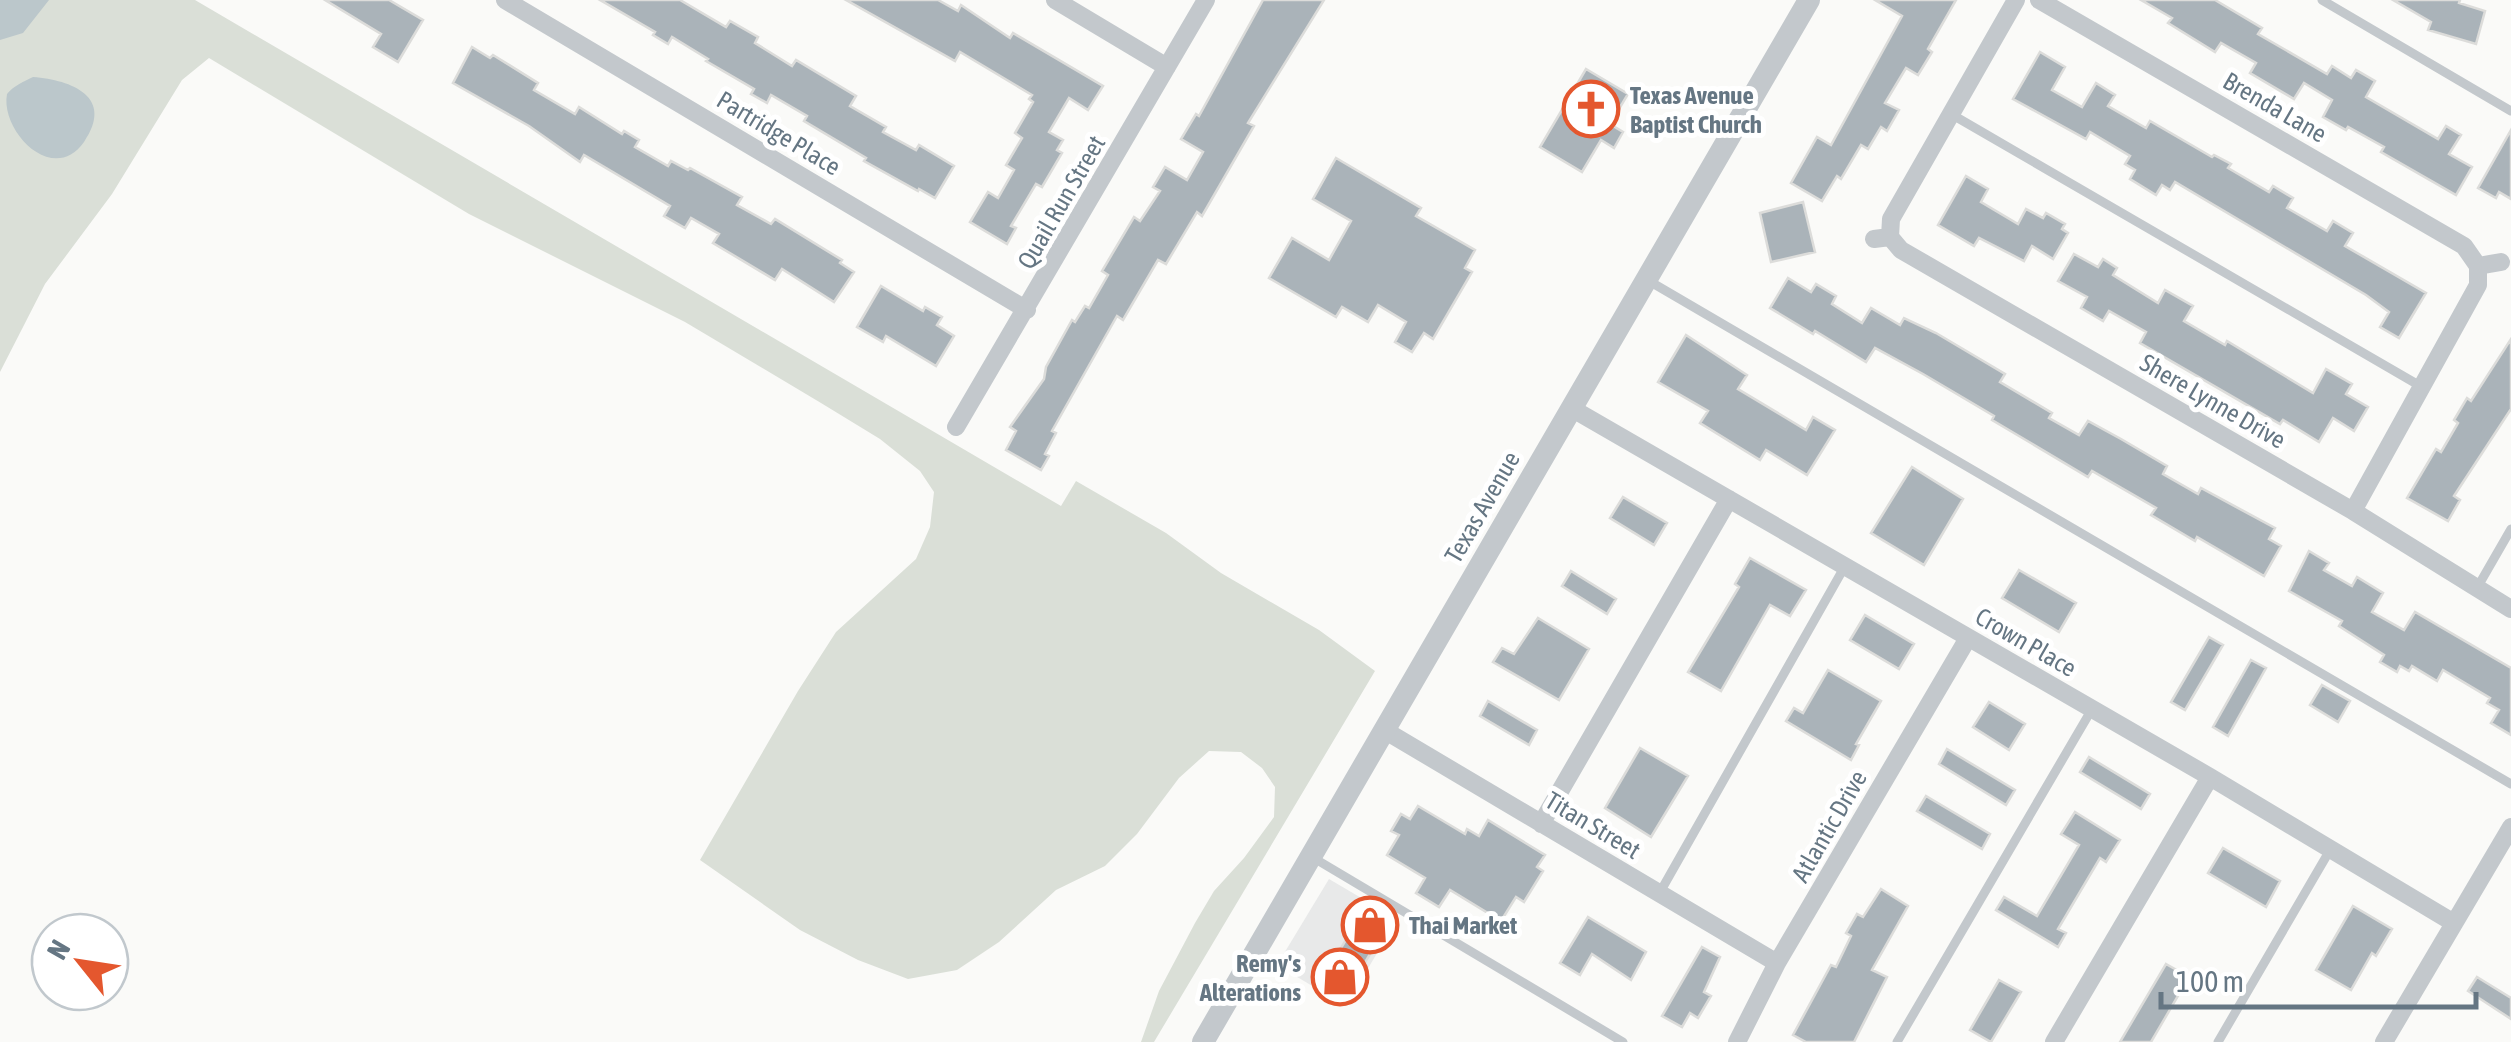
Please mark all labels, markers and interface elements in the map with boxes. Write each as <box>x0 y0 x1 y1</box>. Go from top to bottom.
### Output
street label: Brenda Lane <box>2218 66 2332 148</box>
church icon: Texas Avenue Baptist Church <box>1561 79 1621 139</box>
place label: Texas Avenue Baptist Church <box>1630 81 1762 138</box>
street label: Partridge Place <box>712 85 846 181</box>
street label: Quail Run Street <box>1012 130 1110 274</box>
street label: Shere Lynne Drive <box>2135 348 2291 454</box>
street label: Texas Avenue <box>1439 446 1525 568</box>
street label: Crown Place <box>1971 602 2081 682</box>
street label: Atlantic Drive <box>1786 765 1872 887</box>
street label: Titan Street <box>1541 786 1645 864</box>
shop icon: Thai Market <box>1340 895 1400 955</box>
place label: Thai Market <box>1409 911 1518 939</box>
north arrow <box>30 912 130 1012</box>
text: N <box>40 934 76 965</box>
shop icon: Remy's Alterations <box>1310 947 1370 1007</box>
scale bar <box>2161 947 2476 1009</box>
place label: Remy's Alterations <box>1199 949 1301 1006</box>
text: 100 m <box>2176 964 2244 998</box>

